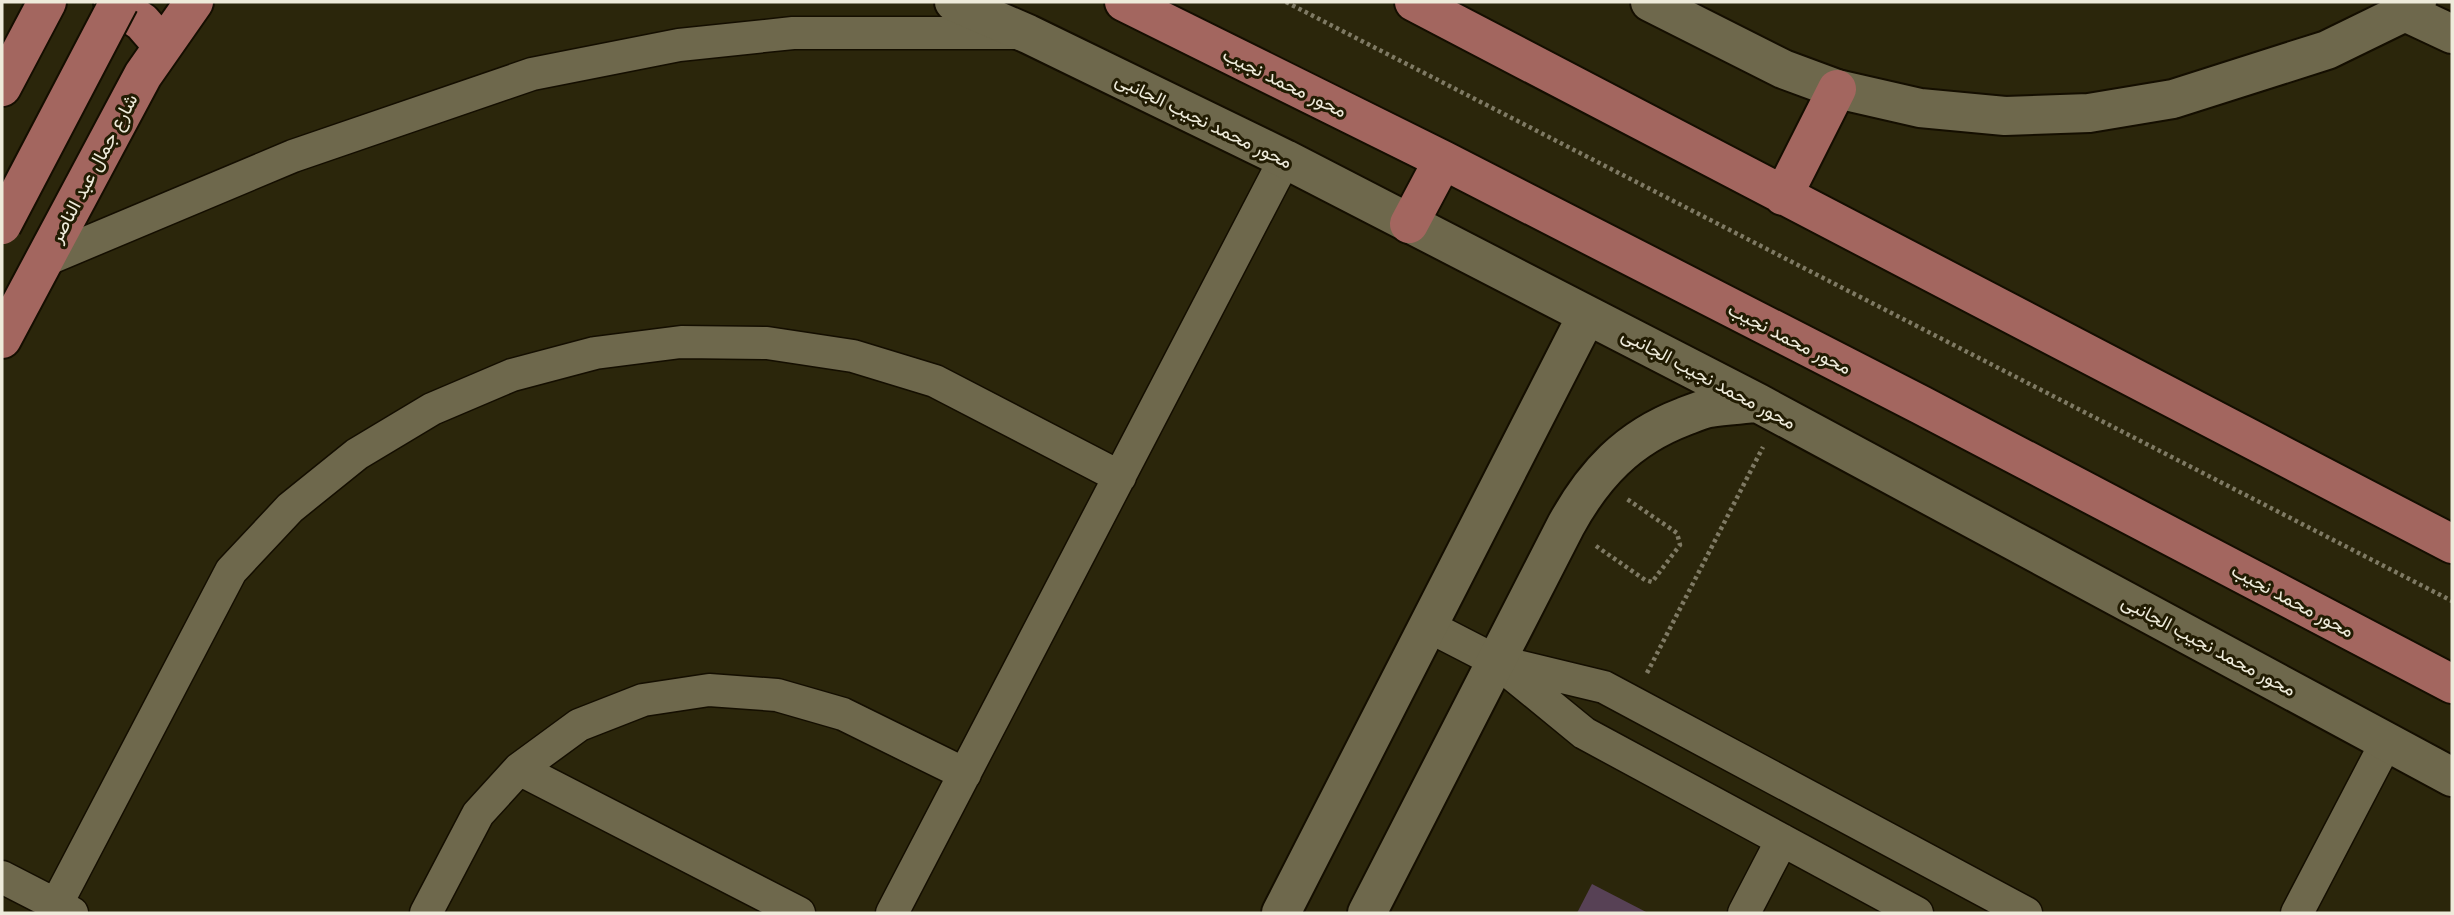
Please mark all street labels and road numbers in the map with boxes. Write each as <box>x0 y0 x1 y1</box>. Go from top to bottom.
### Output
street label: محور محمد نجيب <box>1217 42 1351 127</box>
street label: محور محمد نجيب الجانبى <box>1109 67 1297 178</box>
street label: شارع جمال عبد الناصر <box>43 89 147 250</box>
street label: محور محمد نجيب <box>1722 297 1856 384</box>
street label: محور محمد نجيب الجانبى <box>1615 322 1800 439</box>
street label: محور محمد نجيب <box>2225 558 2358 647</box>
street label: محور محمد نجيب الجانبى <box>2115 589 2300 706</box>

